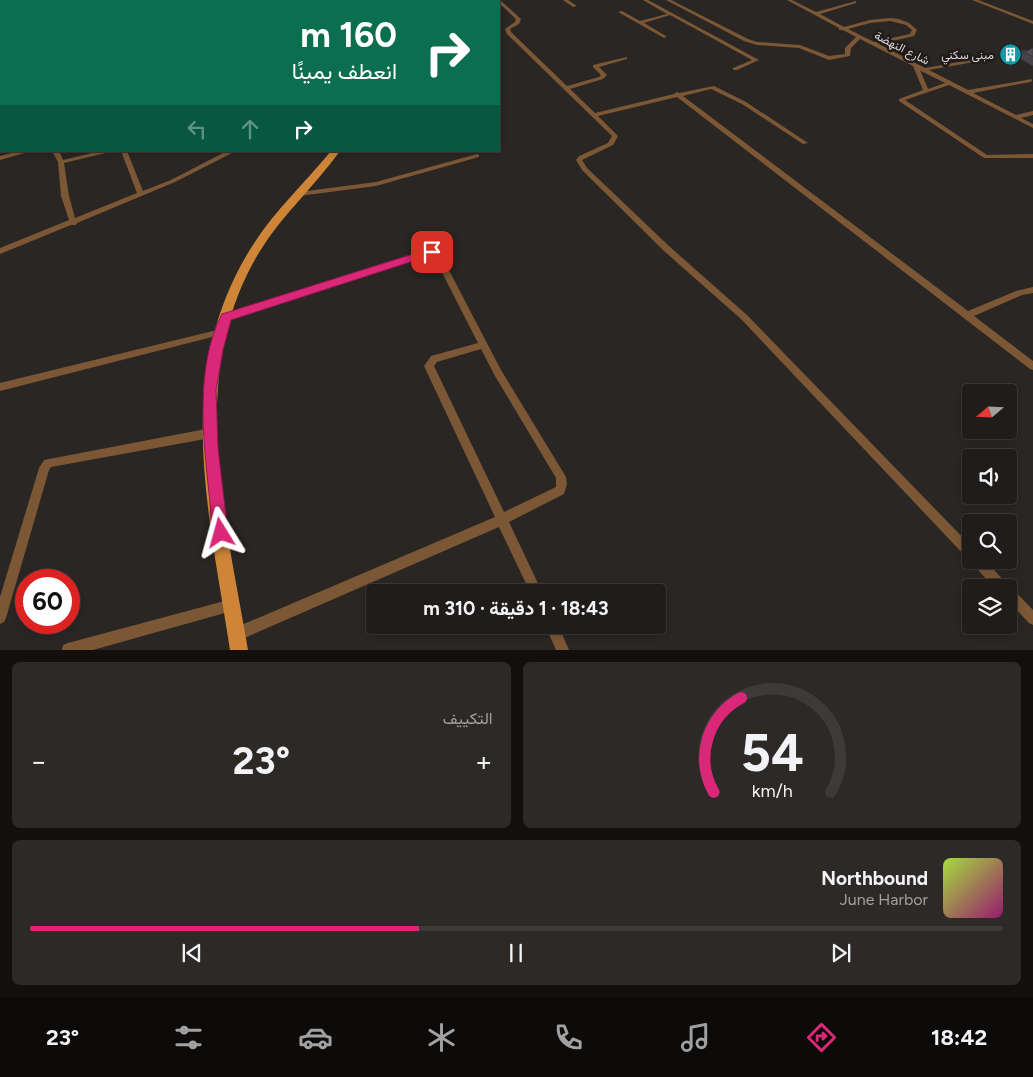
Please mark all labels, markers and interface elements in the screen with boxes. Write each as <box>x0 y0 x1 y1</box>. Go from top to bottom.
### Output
text: 160 m <box>300 14 397 56</box>
icon: right <box>415 20 480 85</box>
street label: شارع النهضة <box>871 28 932 70</box>
building icon: مبنى سكني <box>998 43 1022 67</box>
place label: مبنى سكني <box>941 48 994 65</box>
text: انعطف يمينًا <box>292 58 397 85</box>
icon: left <box>183 115 211 143</box>
icon: ahead <box>236 115 264 143</box>
icon: right <box>289 115 317 143</box>
pin <box>411 231 453 273</box>
icon: arrive <box>418 238 446 266</box>
north arrow <box>962 384 1018 439</box>
map controls <box>962 384 1017 634</box>
button: sound <box>962 449 1017 504</box>
position arrow <box>194 506 246 558</box>
button: search <box>962 514 1017 569</box>
speed limit sign: 60 <box>15 569 80 634</box>
button: layers <box>962 579 1017 634</box>
text: 18:43 · 1 دقيقة · 310 m <box>423 597 609 620</box>
text: التكييف <box>443 709 493 728</box>
text: 54 <box>740 722 803 784</box>
text: 23° <box>233 738 290 784</box>
text: − <box>30 744 47 778</box>
text: + <box>475 744 493 778</box>
text: km/h <box>751 780 792 801</box>
text: Northbound <box>821 867 928 890</box>
text: June Harbor <box>840 890 928 909</box>
icon: previous <box>178 939 206 967</box>
icon: pause <box>502 939 530 967</box>
icon: next <box>827 939 855 967</box>
icon: filters <box>171 1020 206 1055</box>
icon: car <box>298 1020 333 1055</box>
icon: climate <box>424 1020 459 1055</box>
icon: phone <box>551 1020 586 1055</box>
icon: music <box>678 1020 713 1055</box>
icon: directions <box>804 1020 839 1055</box>
text: 23° <box>46 1024 79 1051</box>
text: 18:42 <box>931 1024 987 1051</box>

